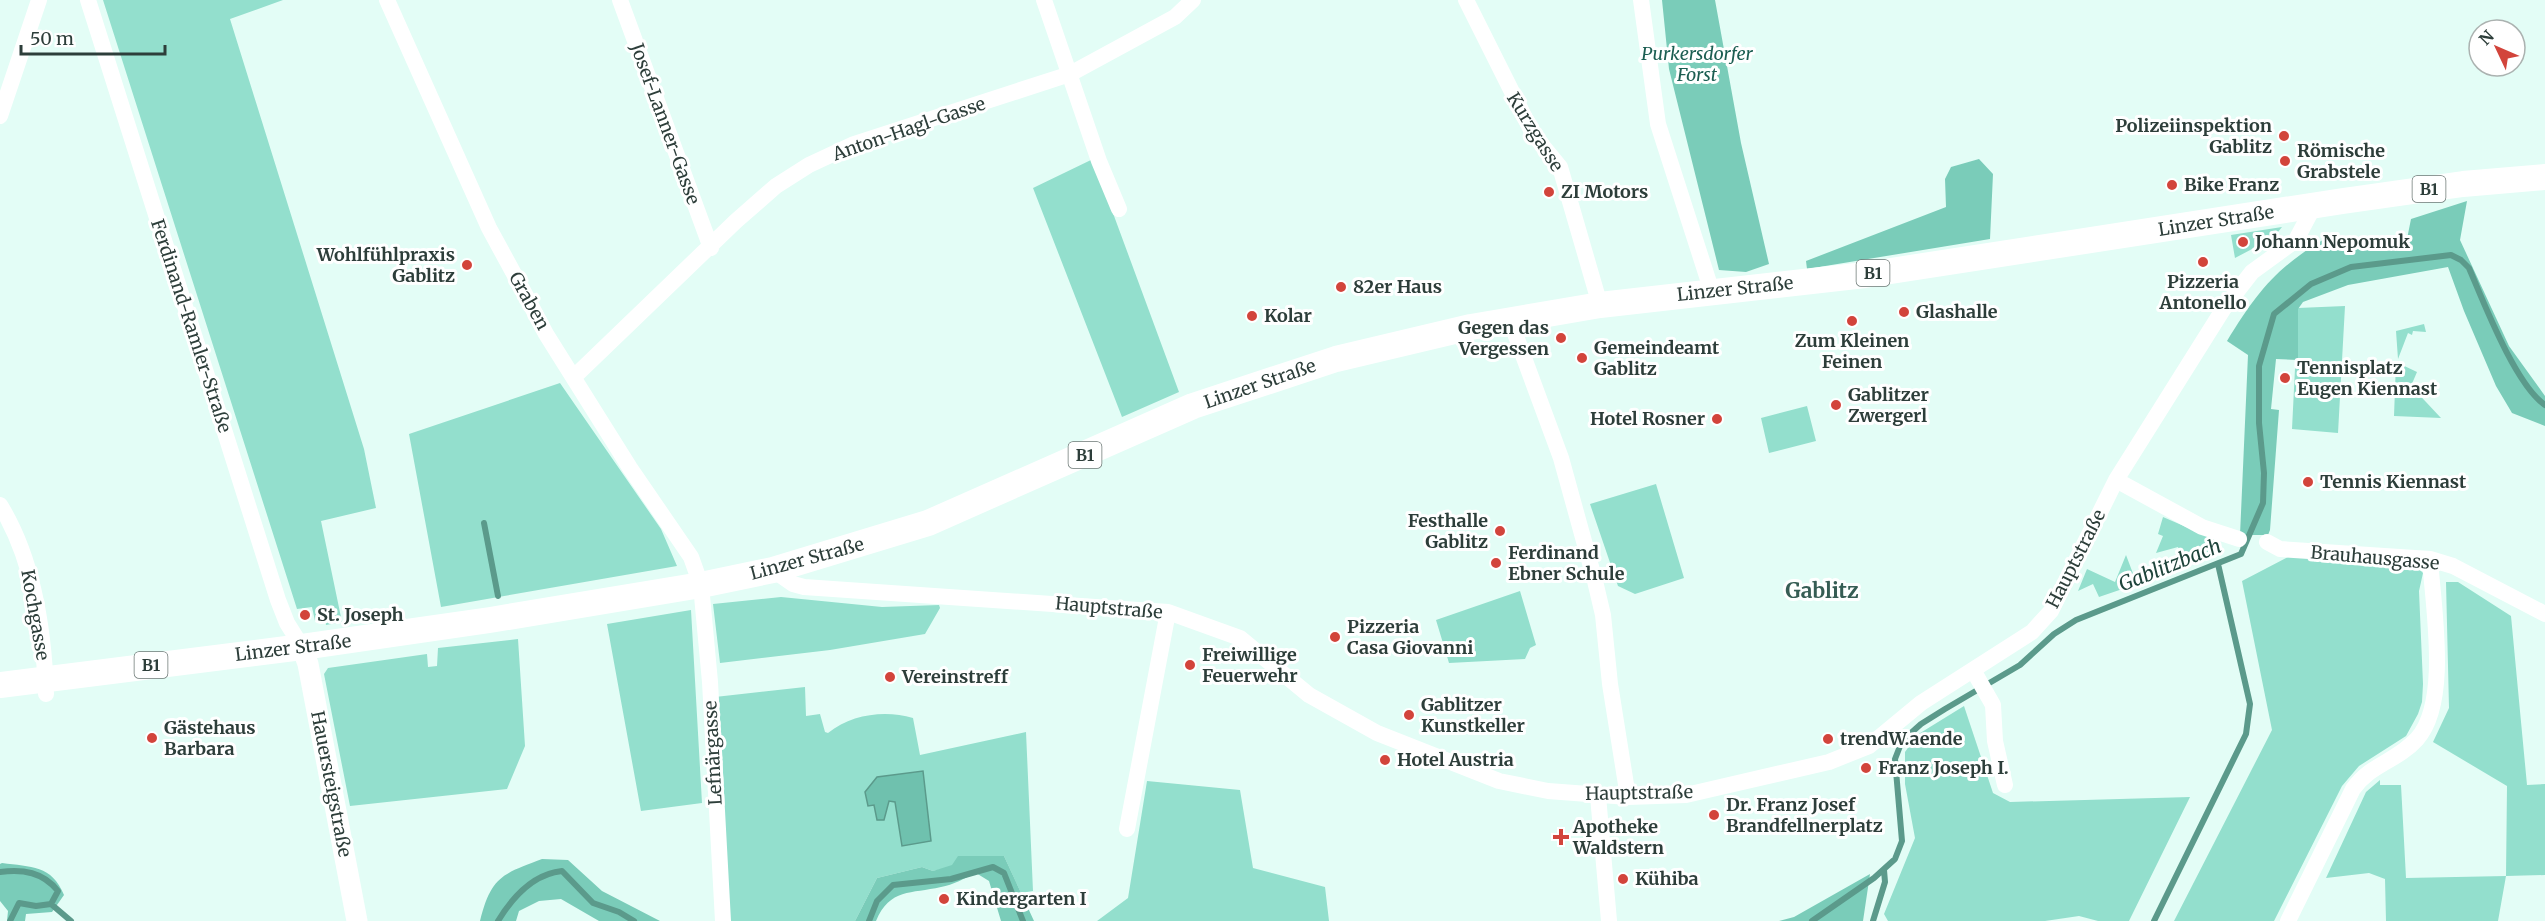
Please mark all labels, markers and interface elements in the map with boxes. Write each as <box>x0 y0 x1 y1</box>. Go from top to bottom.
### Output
scale bar <box>21 18 165 56</box>
north arrow <box>2467 18 2527 78</box>
text: N <box>2475 26 2498 49</box>
text: 50 m <box>30 27 74 50</box>
street label: Josef-Lanner-Gasse <box>625 39 705 208</box>
park label: Purkersdorfer Forst <box>1641 42 1753 86</box>
street label: Kurzgasse <box>1502 88 1569 176</box>
street label: Anton-Hagl-Gasse <box>828 92 988 166</box>
place label: Polizeiinspektion Gablitz <box>2115 114 2272 158</box>
marker: Polizeiinspektion Gablitz <box>2277 129 2291 143</box>
place label: Römische Grabstele <box>2297 139 2385 183</box>
marker: Römische Grabstele <box>2278 154 2292 168</box>
place label: Bike Franz <box>2184 173 2279 196</box>
road number: B1 <box>2412 176 2446 202</box>
marker: Bike Franz <box>2165 178 2179 192</box>
place label: ZI Motors <box>1561 180 1648 203</box>
marker: ZI Motors <box>1542 185 1556 199</box>
street label: Linzer Straße <box>2156 200 2275 241</box>
street label: Ferdinand-Ramler-Straße <box>146 216 237 435</box>
place label: Johann Nepomuk <box>2254 230 2410 253</box>
marker: Johann Nepomuk <box>2236 235 2250 249</box>
place label: Wohlfühlpraxis Gablitz <box>316 243 455 287</box>
marker: Pizzeria Antonello <box>2196 255 2210 269</box>
marker: Wohlfühlpraxis Gablitz <box>460 258 474 272</box>
road number: B1 <box>1856 260 1890 286</box>
street label: Graben <box>504 268 555 334</box>
place label: Pizzeria Antonello <box>2159 270 2247 314</box>
street label: Linzer Straße <box>1676 271 1794 306</box>
place label: 82er Haus <box>1353 275 1442 298</box>
marker: 82er Haus <box>1334 280 1348 294</box>
place label: Glashalle <box>1916 300 1998 323</box>
place label: Kolar <box>1264 304 1312 327</box>
marker: Glashalle <box>1897 305 1911 319</box>
marker: Kolar <box>1245 309 1259 323</box>
marker: Zum Kleinen Feinen <box>1845 314 1859 328</box>
place label: Gegen das Vergessen <box>1458 316 1549 360</box>
place label: Zum Kleinen Feinen <box>1795 329 1909 373</box>
marker: Gegen das Vergessen <box>1554 331 1568 345</box>
place label: Gemeindeamt Gablitz <box>1594 336 1720 380</box>
marker: Gemeindeamt Gablitz <box>1575 351 1589 365</box>
street label: Linzer Straße <box>1201 354 1319 413</box>
place label: Tennisplatz Eugen Kiennast <box>2297 356 2438 400</box>
marker: Tennisplatz Eugen Kiennast <box>2278 371 2292 385</box>
place label: Gablitzer Zwergerl <box>1848 383 1929 427</box>
marker: Gablitzer Zwergerl <box>1829 398 1843 412</box>
place label: Hotel Rosner <box>1590 407 1705 430</box>
marker: Hotel Rosner <box>1710 412 1724 426</box>
road number: B1 <box>1068 442 1102 468</box>
place label: Tennis Kiennast <box>2320 470 2467 493</box>
marker: Tennis Kiennast <box>2301 475 2315 489</box>
street label: Hauptstraße <box>2041 505 2110 612</box>
place label: Festhalle Gablitz <box>1408 509 1488 553</box>
marker: Festhalle Gablitz <box>1493 524 1507 538</box>
street label: Linzer Straße <box>747 532 866 585</box>
water label: Gablitzbach <box>2115 533 2225 596</box>
street label: Brauhausgasse <box>2310 540 2440 575</box>
place label: Ferdinand Ebner Schule <box>1508 541 1625 585</box>
marker: Ferdinand Ebner Schule <box>1489 556 1503 570</box>
street label: Kochgasse <box>16 568 55 662</box>
district label: Gablitz <box>1785 577 1859 604</box>
street label: Hauptstraße <box>1054 591 1164 624</box>
place label: St. Joseph <box>317 603 404 626</box>
marker: St. Joseph <box>298 608 312 622</box>
place label: Pizzeria Casa Giovanni <box>1347 615 1473 659</box>
street label: Linzer Straße <box>234 629 352 666</box>
marker: Pizzeria Casa Giovanni <box>1328 630 1342 644</box>
place label: Freiwillige Feuerwehr <box>1202 643 1298 687</box>
road number: B1 <box>134 652 168 678</box>
marker: Freiwillige Feuerwehr <box>1183 658 1197 672</box>
place label: Vereinstreff <box>901 665 1009 688</box>
marker: Vereinstreff <box>883 670 897 684</box>
place label: Gablitzer Kunstkeller <box>1421 693 1525 737</box>
street label: Lefnärgasse <box>698 700 727 806</box>
marker: Gablitzer Kunstkeller <box>1402 708 1416 722</box>
street label: Hauersteigstraße <box>306 709 357 859</box>
place label: Gästehaus Barbara <box>164 716 256 760</box>
place label: trendW.aende <box>1840 727 1963 750</box>
marker: Gästehaus Barbara <box>145 731 159 745</box>
marker: trendW.aende <box>1821 732 1835 746</box>
place label: Hotel Austria <box>1397 748 1514 771</box>
marker: Hotel Austria <box>1378 753 1392 767</box>
place label: Franz Joseph I. <box>1878 756 2009 779</box>
marker: Franz Joseph I. <box>1859 761 1873 775</box>
street label: Hauptstraße <box>1585 780 1693 805</box>
place label: Dr. Franz Josef Brandfellnerplatz <box>1726 793 1883 837</box>
marker: Dr. Franz Josef Brandfellnerplatz <box>1707 808 1721 822</box>
place label: Apotheke Waldstern <box>1572 815 1664 859</box>
marker: Apotheke Waldstern <box>1554 830 1568 844</box>
place label: Kühiba <box>1635 867 1699 890</box>
marker: Kühiba <box>1616 872 1630 886</box>
place label: Kindergarten I <box>956 887 1087 910</box>
marker: Kindergarten I <box>937 892 951 906</box>

